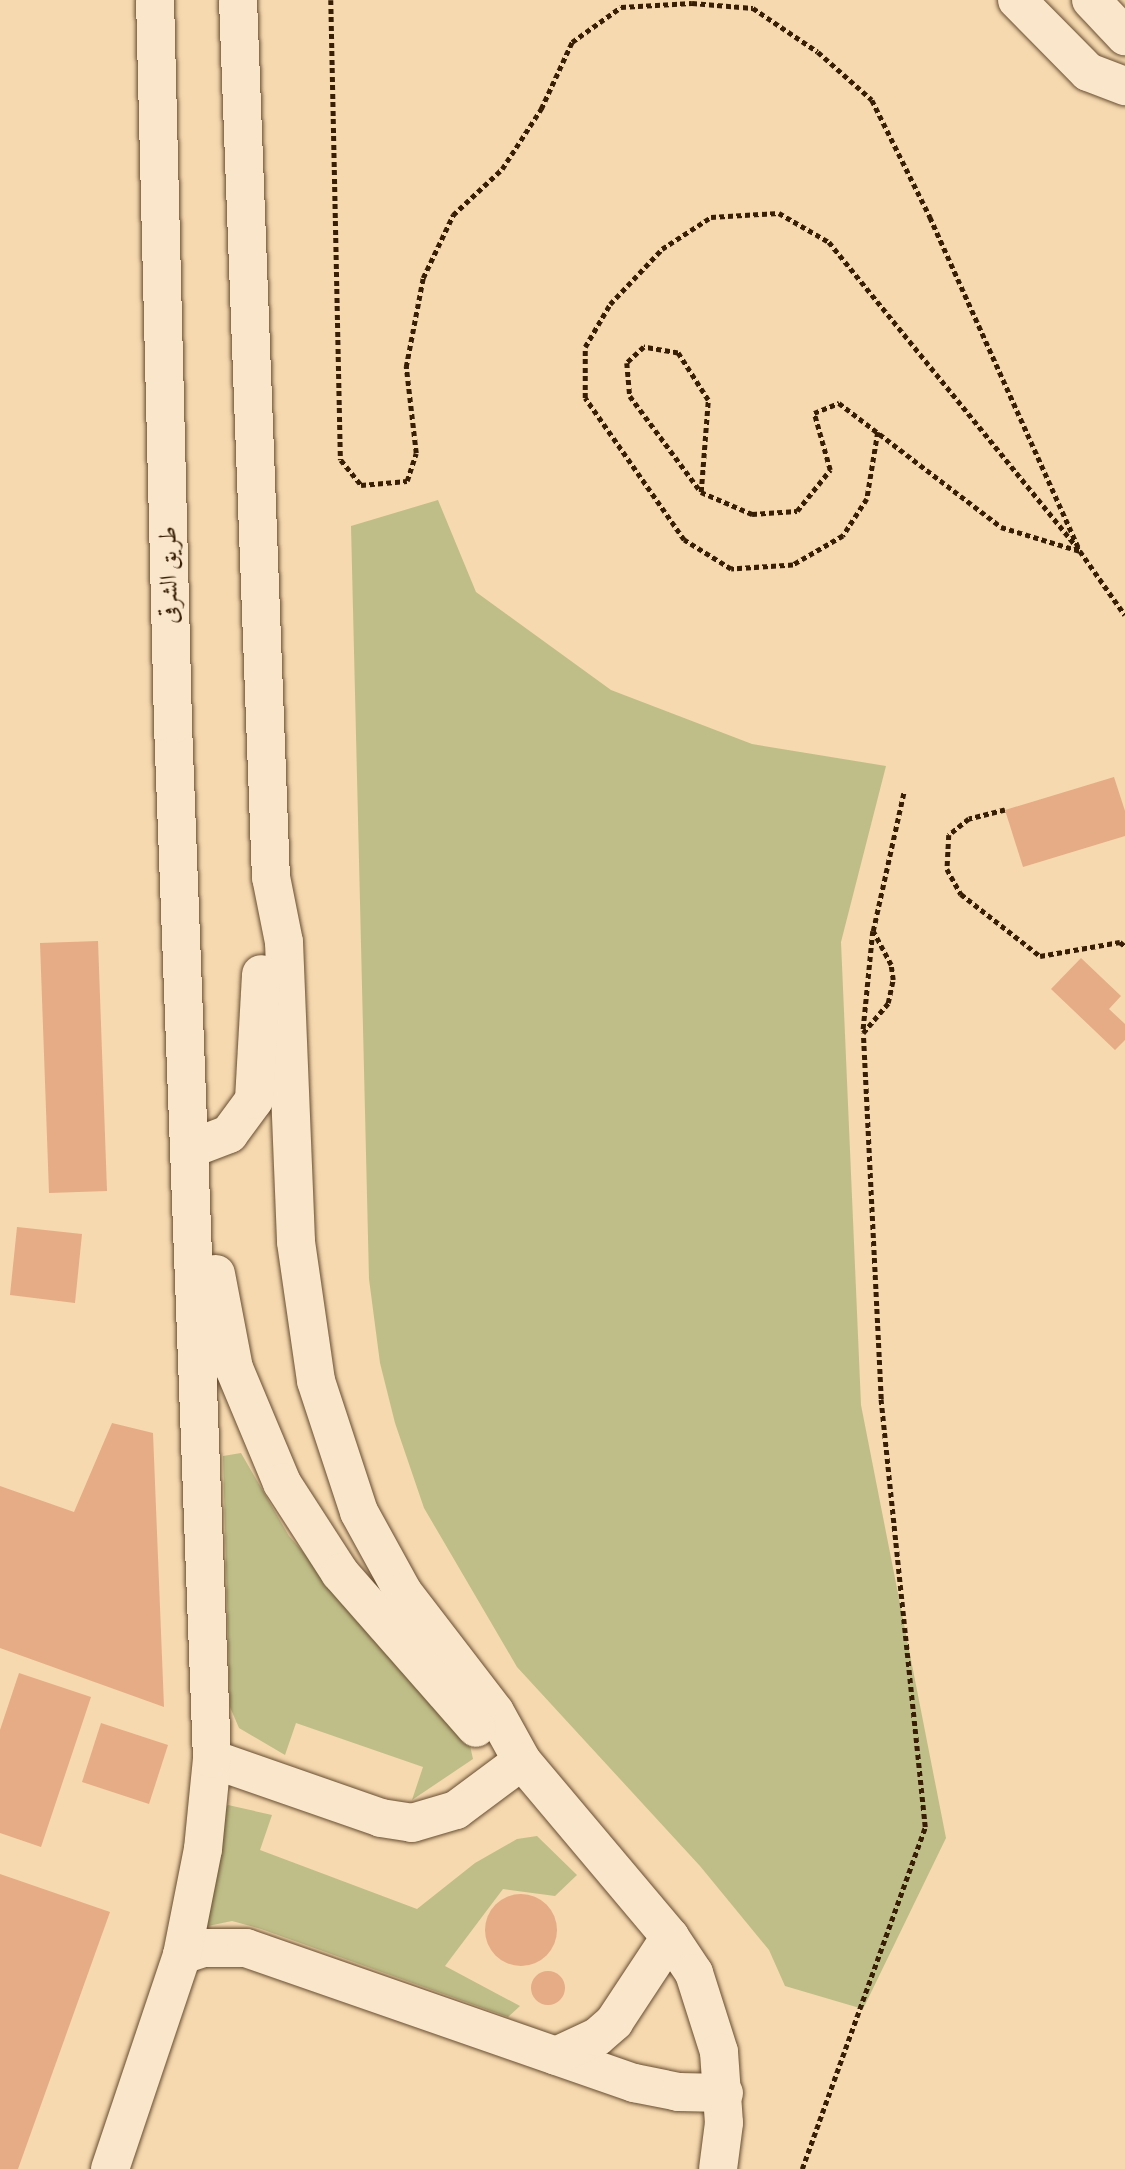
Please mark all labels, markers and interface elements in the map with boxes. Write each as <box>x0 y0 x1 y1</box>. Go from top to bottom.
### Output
street label: طريق الشرقى <box>155 526 185 624</box>

